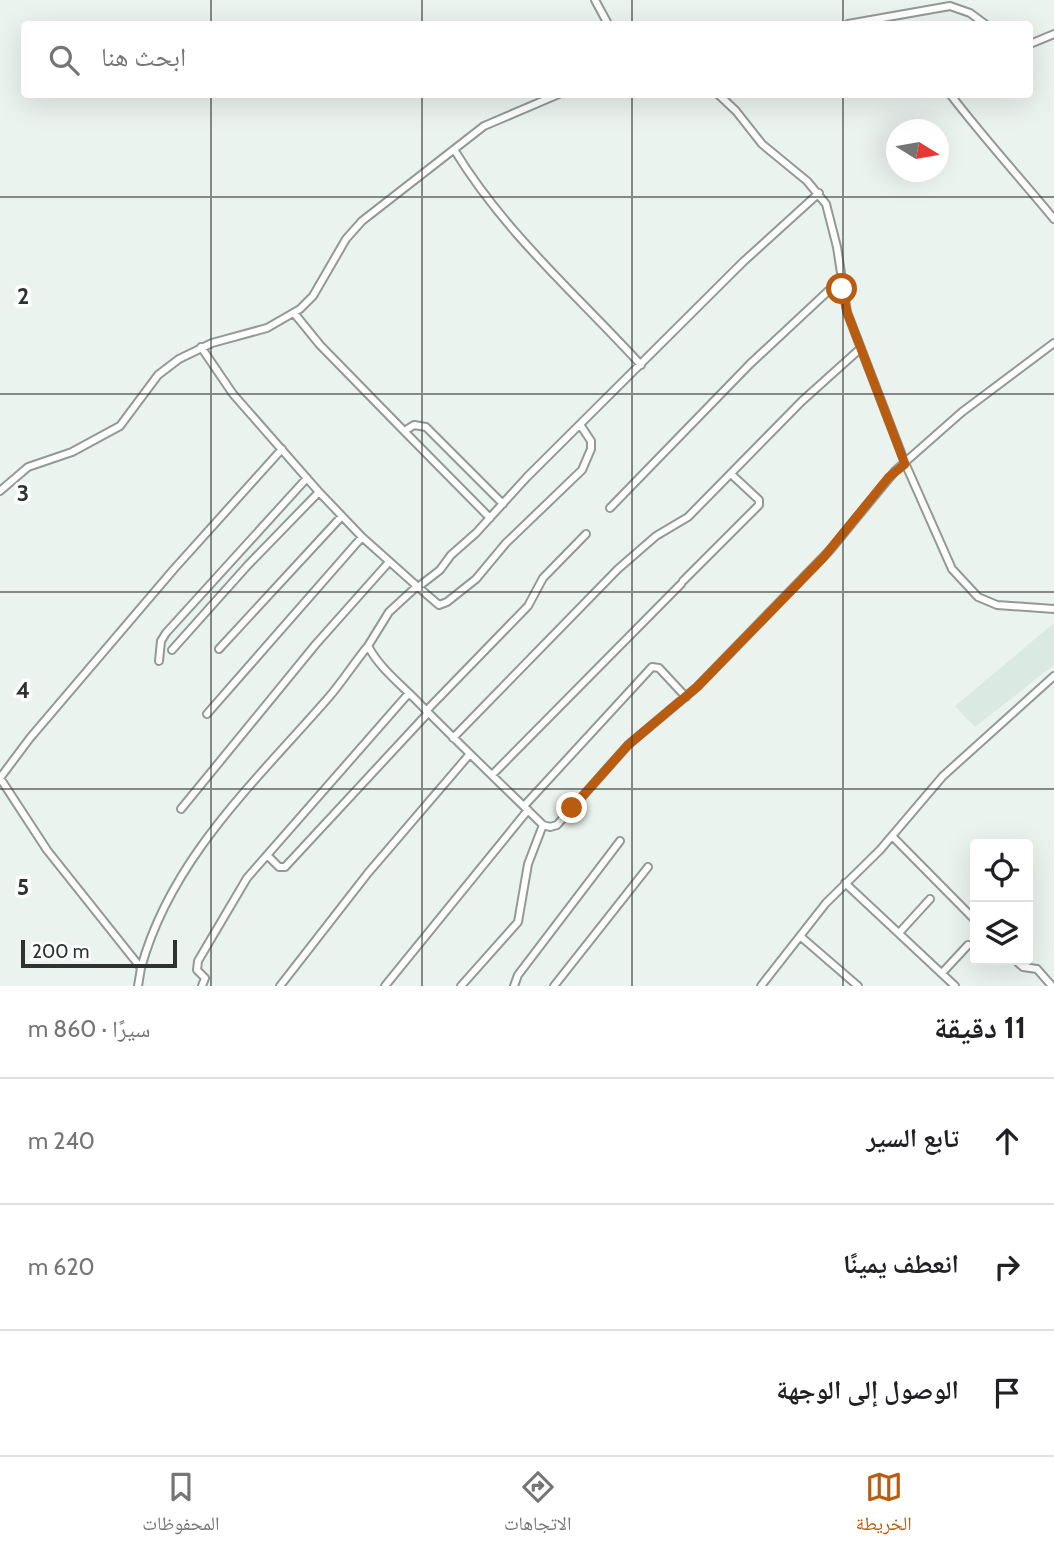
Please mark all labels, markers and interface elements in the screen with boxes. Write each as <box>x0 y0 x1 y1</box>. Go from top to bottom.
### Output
search box <box>21 21 1033 98</box>
icon: search <box>45 41 83 79</box>
text: ابحث هنا <box>101 41 186 73</box>
north arrow <box>886 119 949 182</box>
route start <box>826 273 857 304</box>
text: 2 <box>17 282 29 310</box>
text: 3 <box>17 479 29 507</box>
text: 4 <box>16 676 30 704</box>
route end <box>556 792 587 823</box>
map controls <box>970 839 1033 965</box>
button: locate <box>970 839 1033 902</box>
text: 5 <box>17 873 29 901</box>
button: layers <box>970 902 1033 965</box>
scale bar <box>21 937 177 969</box>
text: 200 m <box>32 940 89 963</box>
text: 11 دقيقة <box>934 1009 1026 1046</box>
text: سيرًا · 860 m <box>28 1015 150 1043</box>
text: تابع السير <box>866 1122 959 1154</box>
icon: ahead <box>988 1122 1026 1160</box>
text: 240 m <box>28 1127 95 1155</box>
text: انعطف يمينًا <box>843 1248 959 1280</box>
icon: right <box>988 1248 1026 1286</box>
text: 620 m <box>28 1253 95 1281</box>
text: الوصول إلى الوجهة <box>776 1374 959 1406</box>
icon: arrive <box>988 1374 1026 1412</box>
tab: المحفوظات <box>142 1468 220 1542</box>
tab: الاتجاهات <box>504 1468 571 1542</box>
tab: الخريطة <box>856 1468 912 1542</box>

